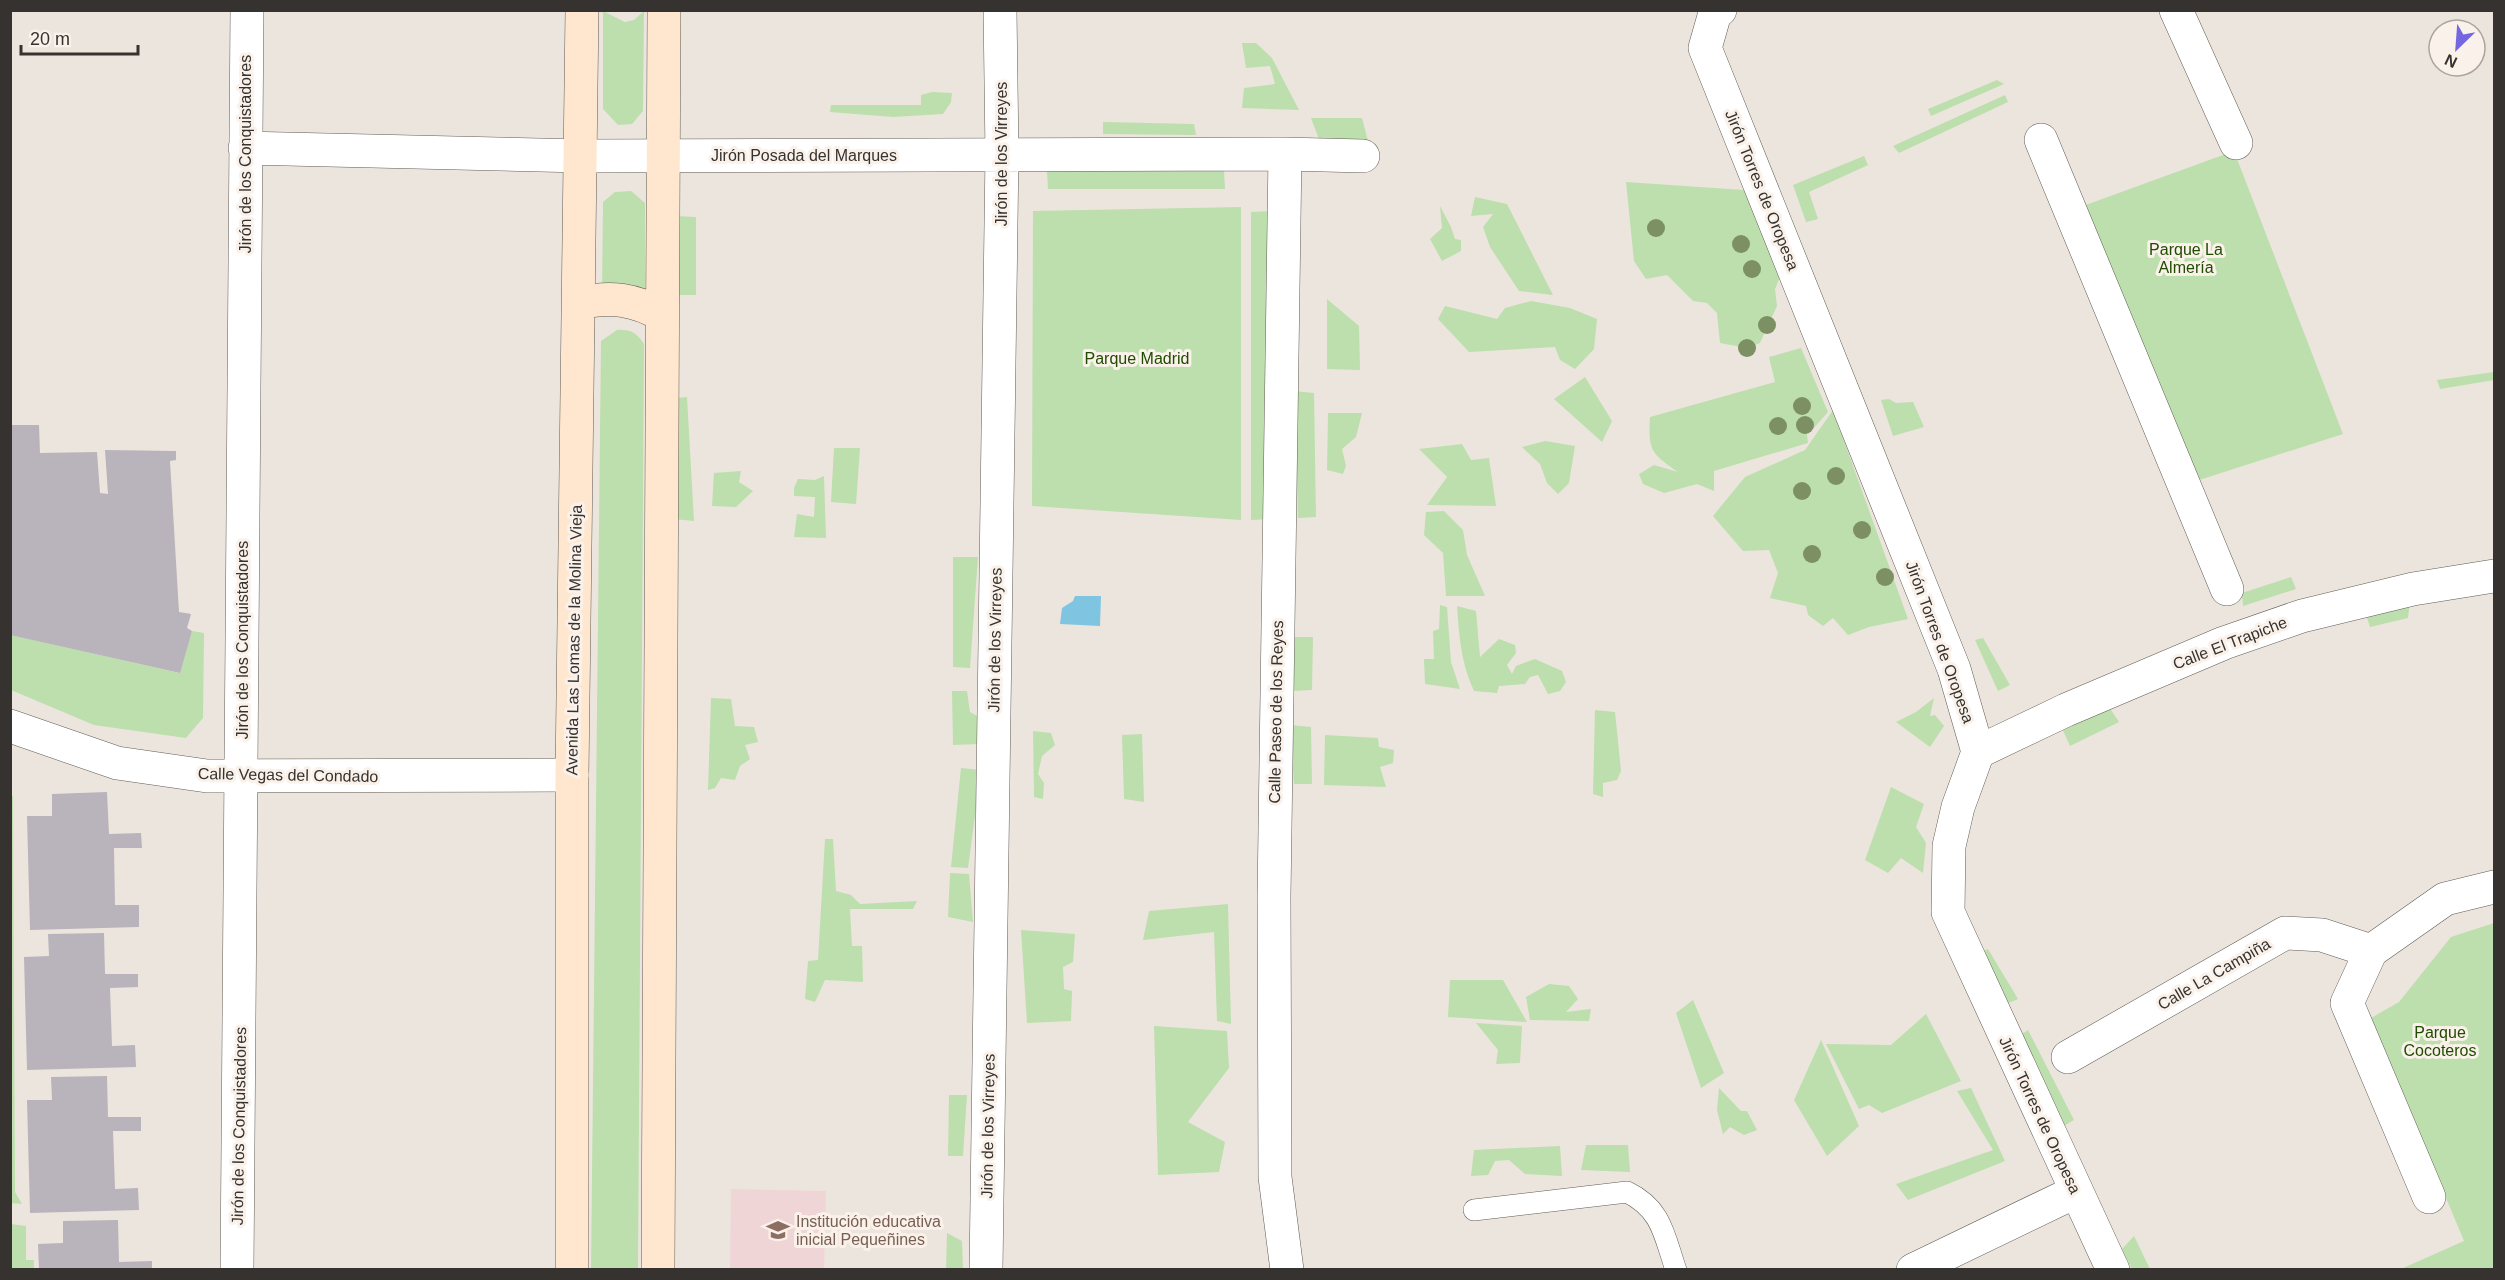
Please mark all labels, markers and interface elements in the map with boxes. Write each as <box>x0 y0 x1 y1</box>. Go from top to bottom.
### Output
scale bar <box>21 18 138 56</box>
north arrow <box>2427 18 2487 78</box>
text: 20 m <box>30 29 70 49</box>
text: N <box>2442 51 2460 71</box>
street label: Jirón de los Conquistadores <box>237 55 254 253</box>
street label: Jirón de los Virreyes <box>993 82 1010 226</box>
street label: Jirón Torres de Oropesa <box>1722 107 1802 273</box>
street label: Jirón Posada del Marques <box>711 147 897 164</box>
park label: Parque La Almería <box>2149 241 2223 276</box>
park label: Parque Madrid <box>1085 350 1189 367</box>
street label: Avenida Las Lomas de la Molina Vieja <box>563 504 585 775</box>
street label: Jirón de los Conquistadores <box>234 541 251 739</box>
street label: Jirón Torres de Oropesa <box>1903 559 1977 726</box>
street label: Jirón de los Virreyes <box>985 568 1005 712</box>
street label: Calle El Trapiche <box>2170 613 2290 673</box>
street label: Calle Paseo de los Reyes <box>1266 620 1286 804</box>
street label: Calle Vegas del Condado <box>198 765 379 785</box>
street label: Calle La Campiña <box>2155 935 2273 1013</box>
park label: Parque Cocoteros <box>2404 1024 2476 1059</box>
street label: Jirón de los Conquistadores <box>229 1027 249 1225</box>
street label: Jirón Torres de Oropesa <box>1996 1034 2084 1196</box>
street label: Jirón de los Virreyes <box>978 1054 998 1198</box>
place label: Institución educativa inicial Pequeñines <box>796 1213 941 1248</box>
school or university icon: Institución educativa inicial Pequeñines <box>765 1217 791 1243</box>

